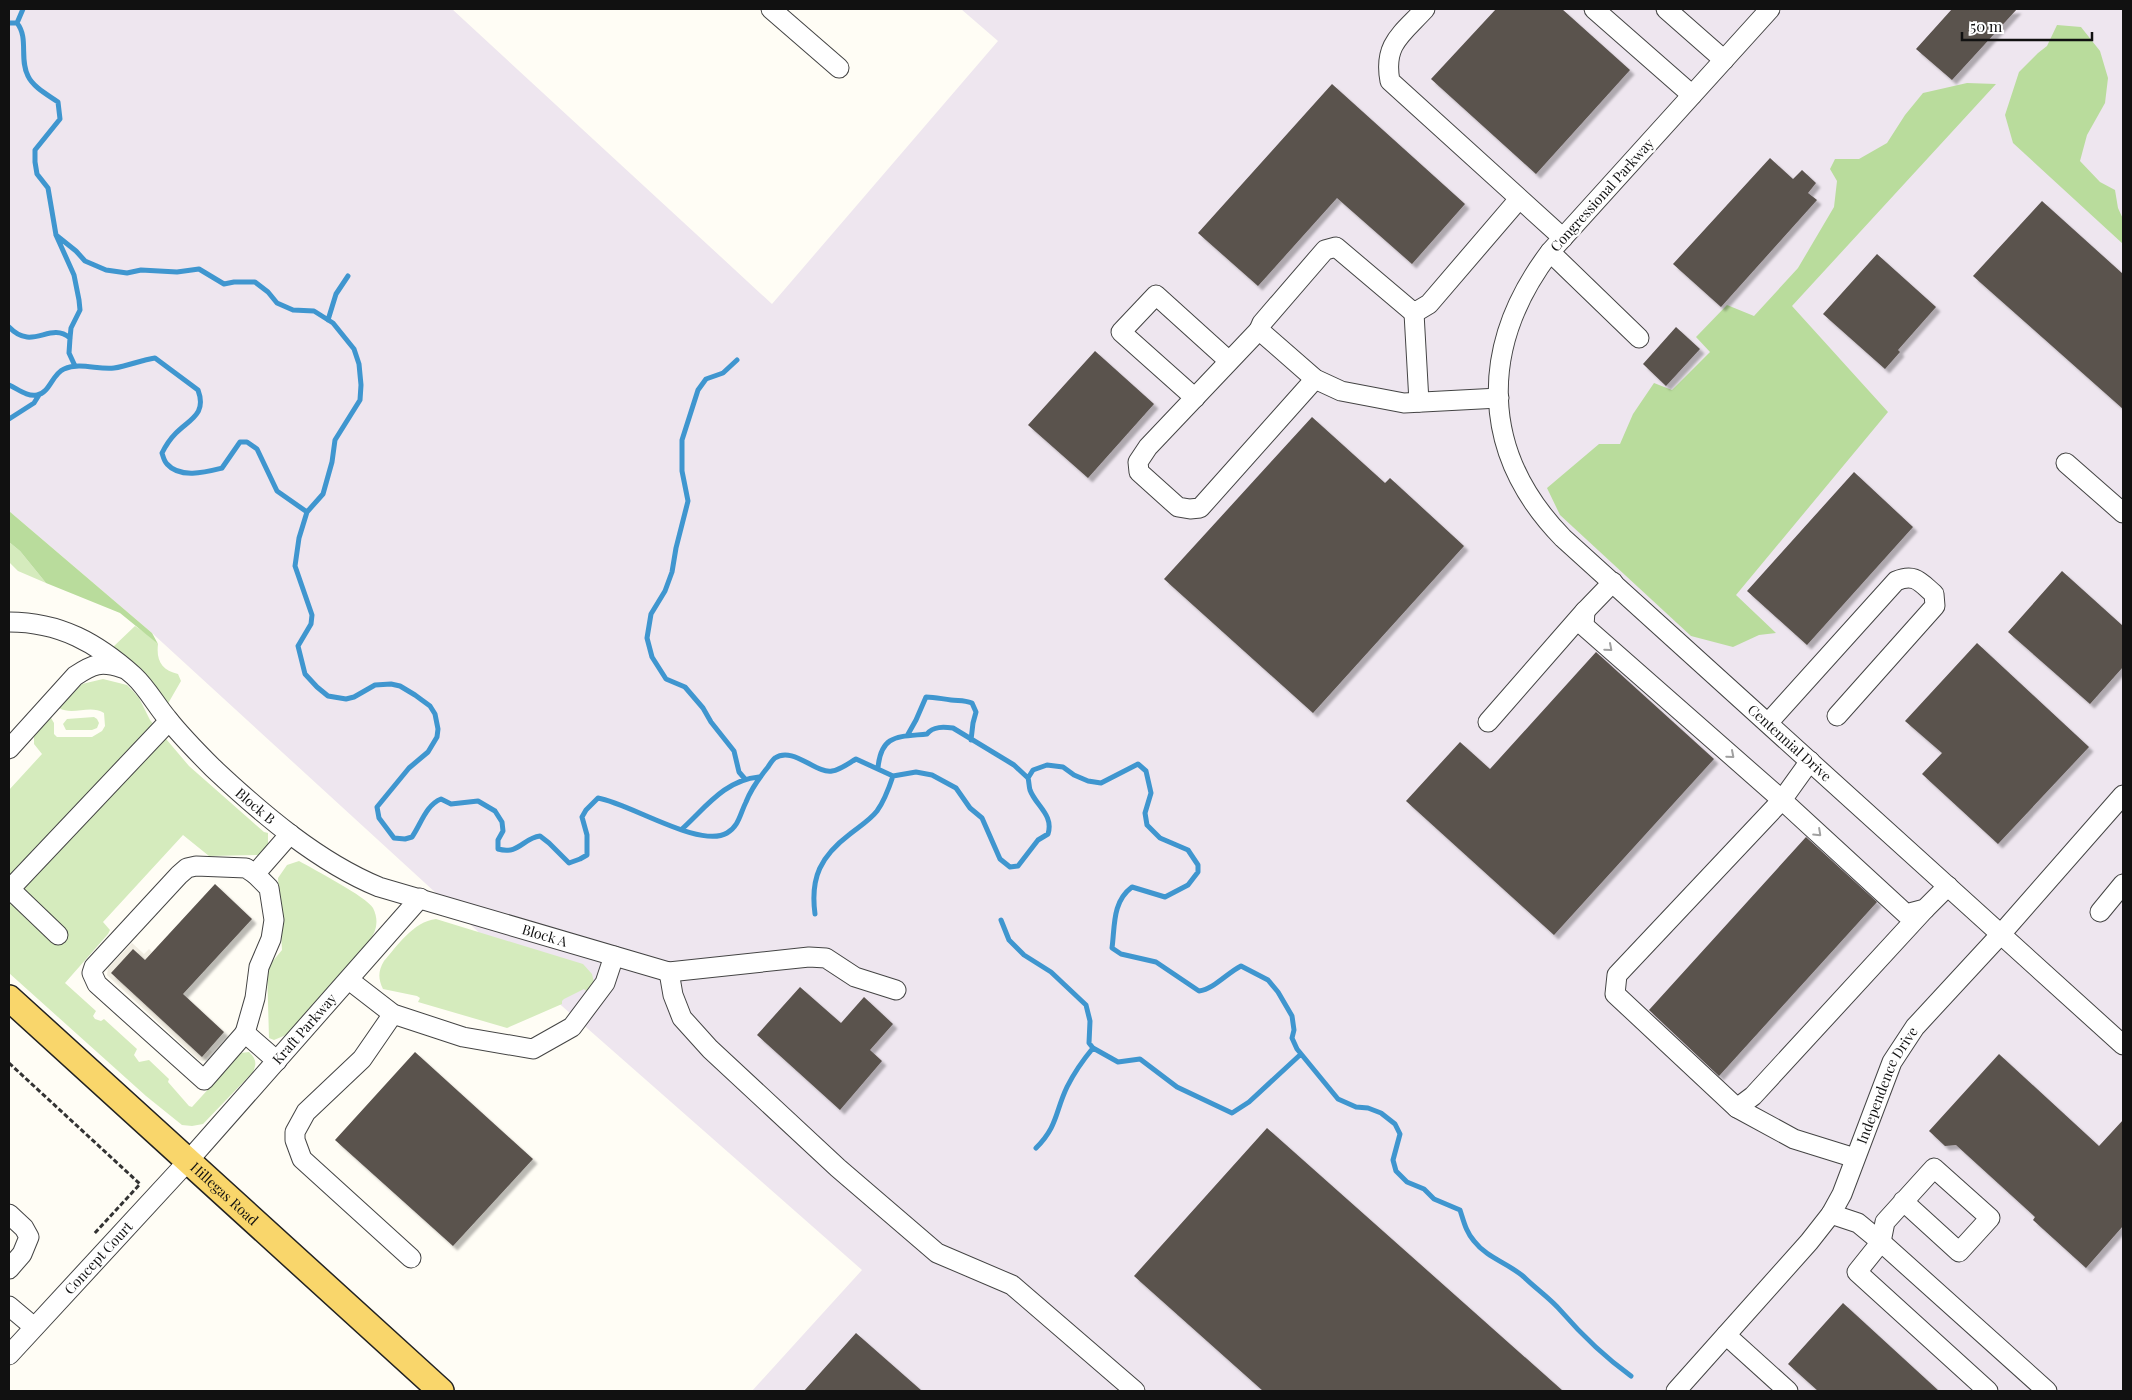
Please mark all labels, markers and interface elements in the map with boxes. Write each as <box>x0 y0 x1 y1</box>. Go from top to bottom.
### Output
scale bar <box>1962 10 2092 42</box>
text: 50 m <box>1970 16 2003 36</box>
street label: Congressional Parkway <box>1546 134 1658 255</box>
one-way arrow <box>1604 642 1613 651</box>
street label: Centennial Drive <box>1744 700 1836 786</box>
one-way arrow <box>1726 749 1735 758</box>
street label: Block B <box>232 783 280 828</box>
one-way arrow <box>1812 827 1821 836</box>
street label: Block A <box>520 919 570 951</box>
street label: Kraft Parkway <box>268 989 341 1068</box>
street label: Independence Drive <box>1852 1023 1922 1146</box>
street label: Hillegas Road <box>187 1158 263 1229</box>
street label: Concept Court <box>60 1216 137 1298</box>

